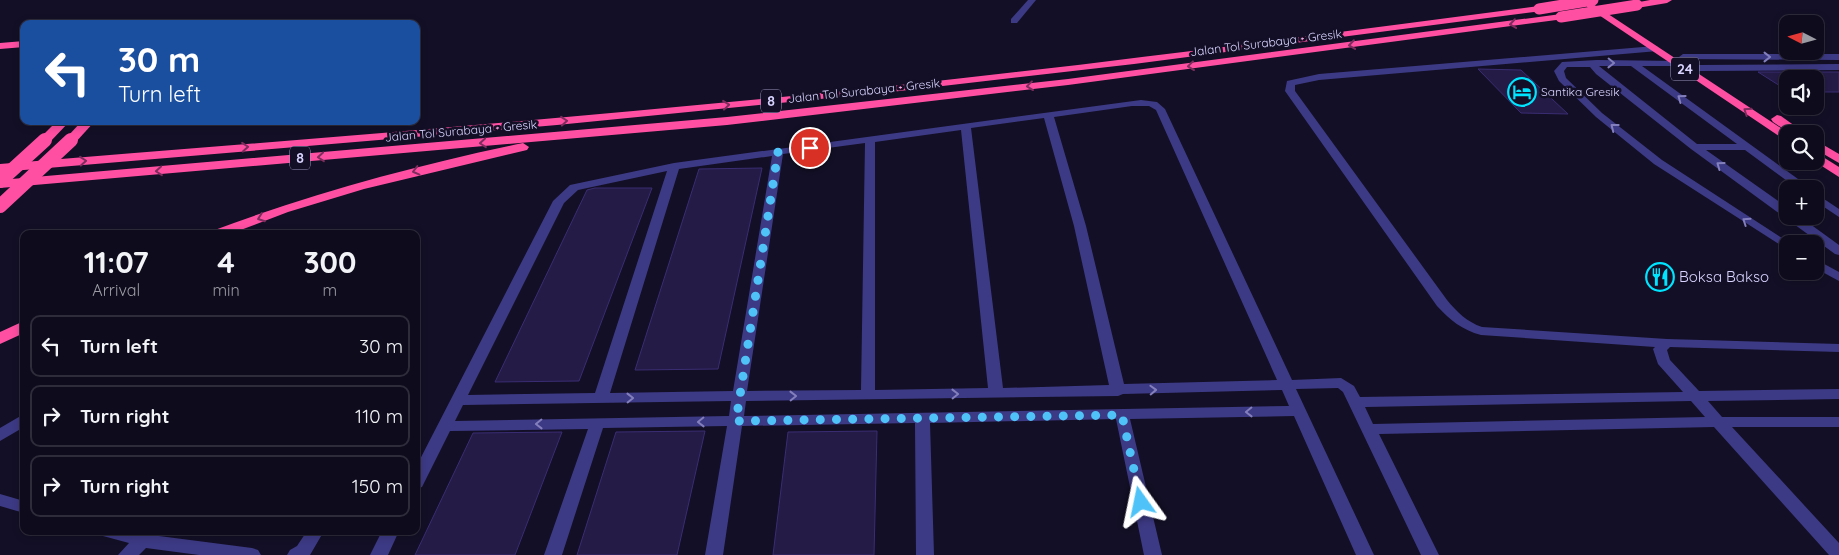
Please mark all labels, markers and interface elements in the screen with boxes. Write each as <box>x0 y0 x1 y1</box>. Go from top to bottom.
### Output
north arrow <box>1779 15 1824 60</box>
map controls <box>1779 15 1824 280</box>
one-way arrow <box>1509 18 1517 29</box>
street label: Jalan Tol Surabaya - Gresik <box>1189 26 1343 59</box>
text: 30 m <box>118 37 200 81</box>
icon: left <box>35 40 100 105</box>
one-way arrow <box>1348 40 1356 50</box>
one-way arrow <box>1764 52 1771 62</box>
one-way arrow <box>1608 58 1615 68</box>
road number: 24 <box>1671 58 1699 80</box>
one-way arrow <box>1186 60 1194 71</box>
button: sound <box>1779 70 1824 115</box>
street label: Jalan Tol Surabaya - Gresik <box>787 75 941 106</box>
hotel icon: Santika Gresik <box>1507 77 1537 107</box>
text: Turn left <box>118 80 201 108</box>
one-way arrow <box>1025 80 1033 91</box>
place label: Santika Gresik <box>1541 84 1620 99</box>
road number: 8 <box>761 90 781 112</box>
one-way arrow <box>1677 95 1687 104</box>
one-way arrow <box>722 100 730 111</box>
one-way arrow <box>1743 108 1753 117</box>
one-way arrow <box>561 115 569 126</box>
street label: Jalan Tol Surabaya - Gresik <box>384 116 538 145</box>
one-way arrow <box>1611 124 1620 132</box>
button: search <box>1779 125 1824 170</box>
pin <box>789 127 831 169</box>
icon: arrive <box>796 134 824 162</box>
one-way arrow <box>478 137 486 148</box>
one-way arrow <box>242 142 250 153</box>
road number: 8 <box>290 146 310 170</box>
one-way arrow <box>316 151 324 162</box>
one-way arrow <box>80 156 88 167</box>
one-way arrow <box>1716 162 1725 171</box>
one-way arrow <box>155 165 163 176</box>
one-way arrow <box>412 165 421 176</box>
button: + <box>1779 180 1824 225</box>
one-way arrow <box>257 212 266 222</box>
one-way arrow <box>1743 217 1752 227</box>
button: − <box>1779 235 1824 280</box>
text: 11:07 <box>84 243 149 281</box>
text: 4 <box>217 243 235 281</box>
text: 300 <box>303 243 356 281</box>
restaurant icon: Boksa Bakso <box>1645 262 1675 292</box>
place label: Boksa Bakso <box>1679 267 1769 286</box>
text: Arrival <box>92 280 140 300</box>
text: min <box>212 280 240 300</box>
text: m <box>323 280 337 300</box>
icon: left <box>37 332 65 360</box>
text: Turn left <box>80 334 158 358</box>
text: 30 m <box>359 334 403 358</box>
one-way arrow <box>1149 384 1157 395</box>
one-way arrow <box>952 389 959 399</box>
one-way arrow <box>789 391 797 401</box>
one-way arrow <box>626 393 634 403</box>
icon: right <box>37 402 65 430</box>
text: Turn right <box>80 404 169 428</box>
text: 110 m <box>355 404 403 428</box>
one-way arrow <box>1244 407 1252 417</box>
one-way arrow <box>697 416 705 427</box>
one-way arrow <box>535 419 543 430</box>
icon: right <box>37 472 65 500</box>
text: Turn right <box>80 474 169 498</box>
text: 150 m <box>352 474 403 498</box>
position arrow <box>1114 475 1166 527</box>

